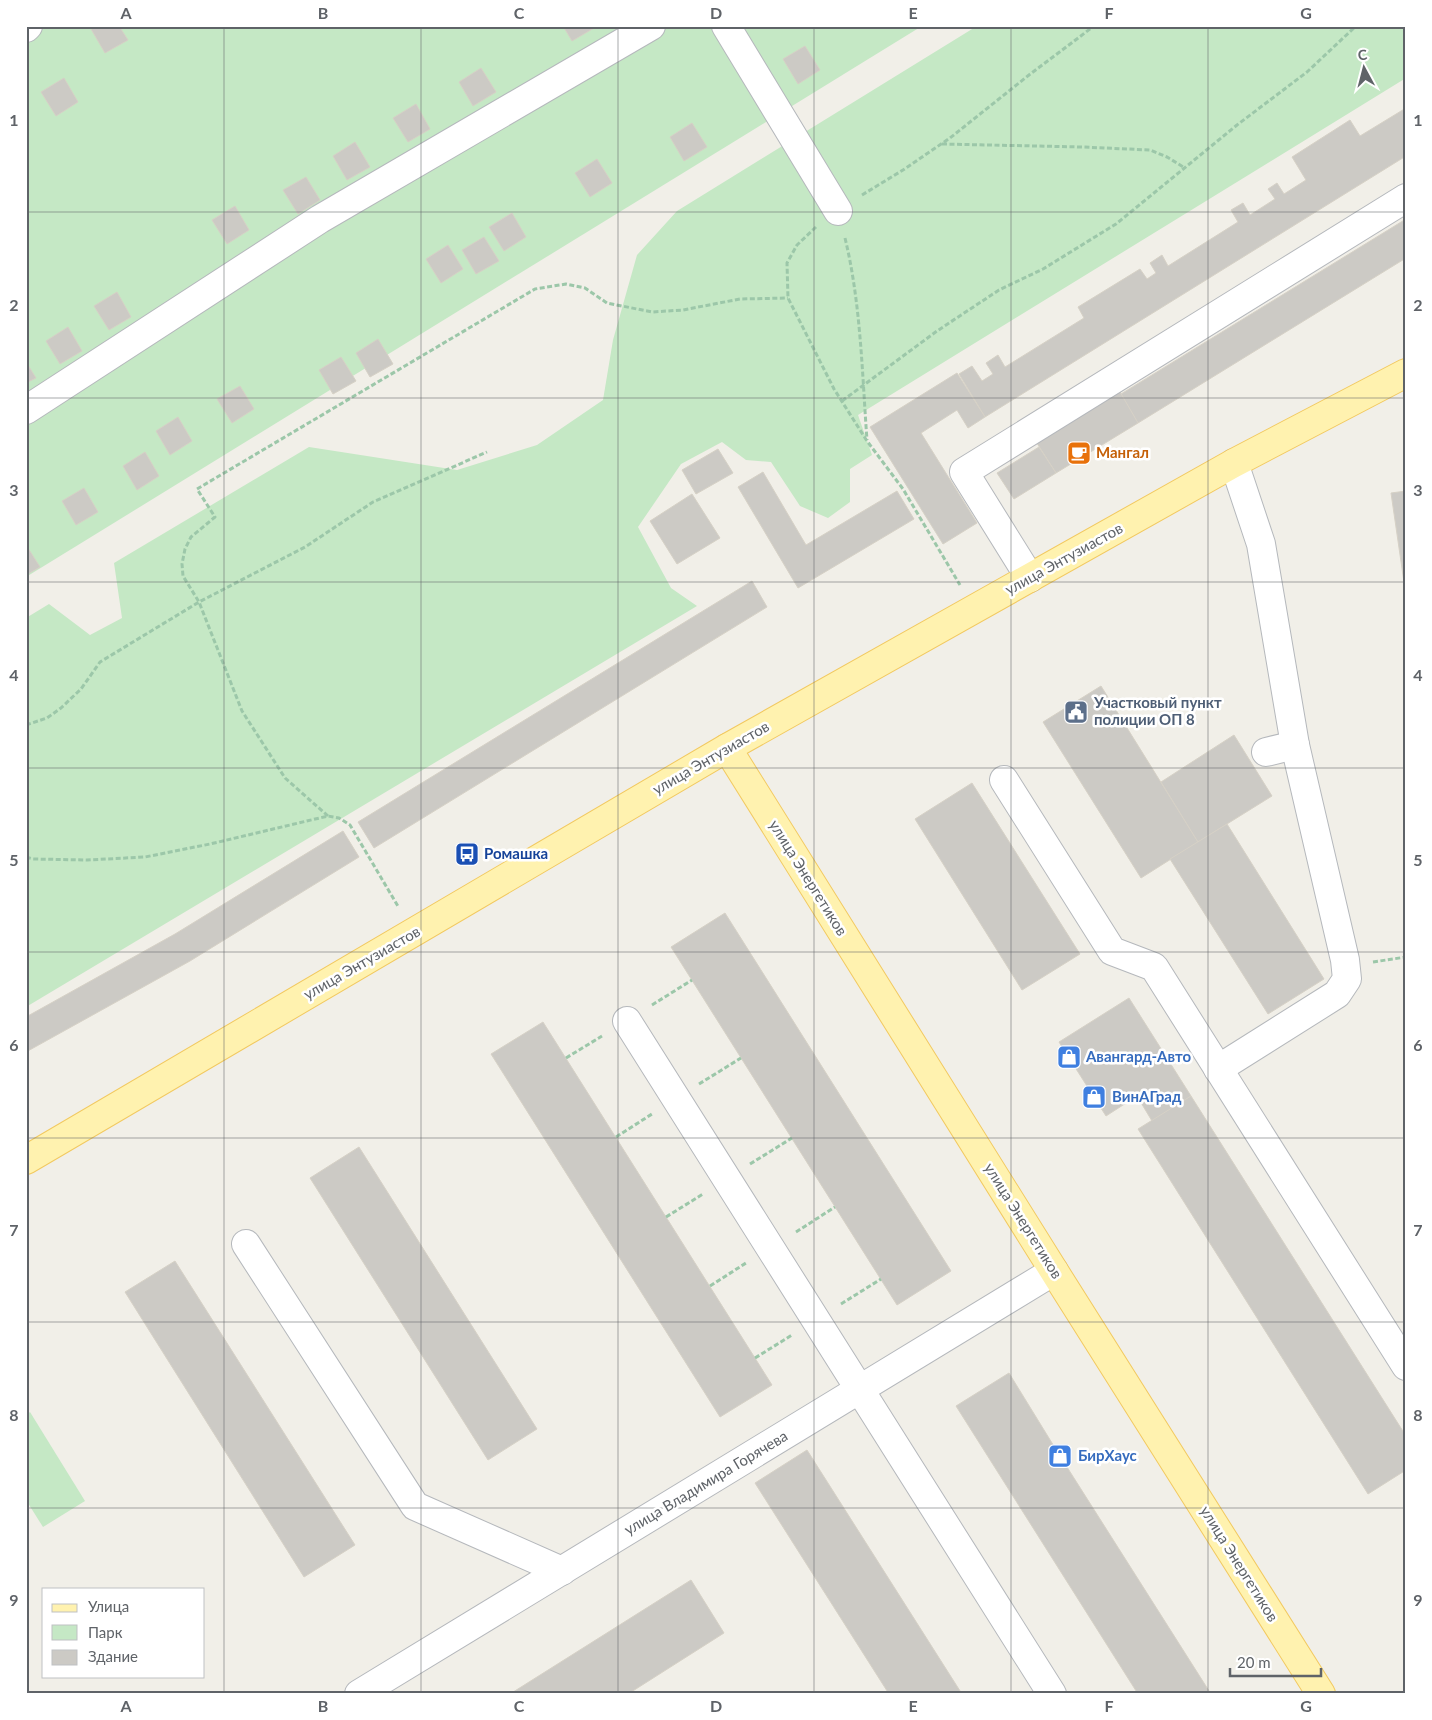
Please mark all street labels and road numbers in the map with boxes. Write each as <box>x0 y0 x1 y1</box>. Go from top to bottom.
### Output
street label: улица Энтузиастов <box>1002 518 1125 598</box>
street label: улица Энтузиастов <box>649 716 772 798</box>
street label: улица Энергетиков <box>766 816 852 939</box>
street label: улица Энтузиастов <box>300 921 423 1003</box>
street label: улица Энергетиков <box>981 1159 1067 1282</box>
street label: улица Владимира Горячева <box>620 1426 790 1538</box>
street label: улица Энергетиков <box>1197 1502 1283 1625</box>

